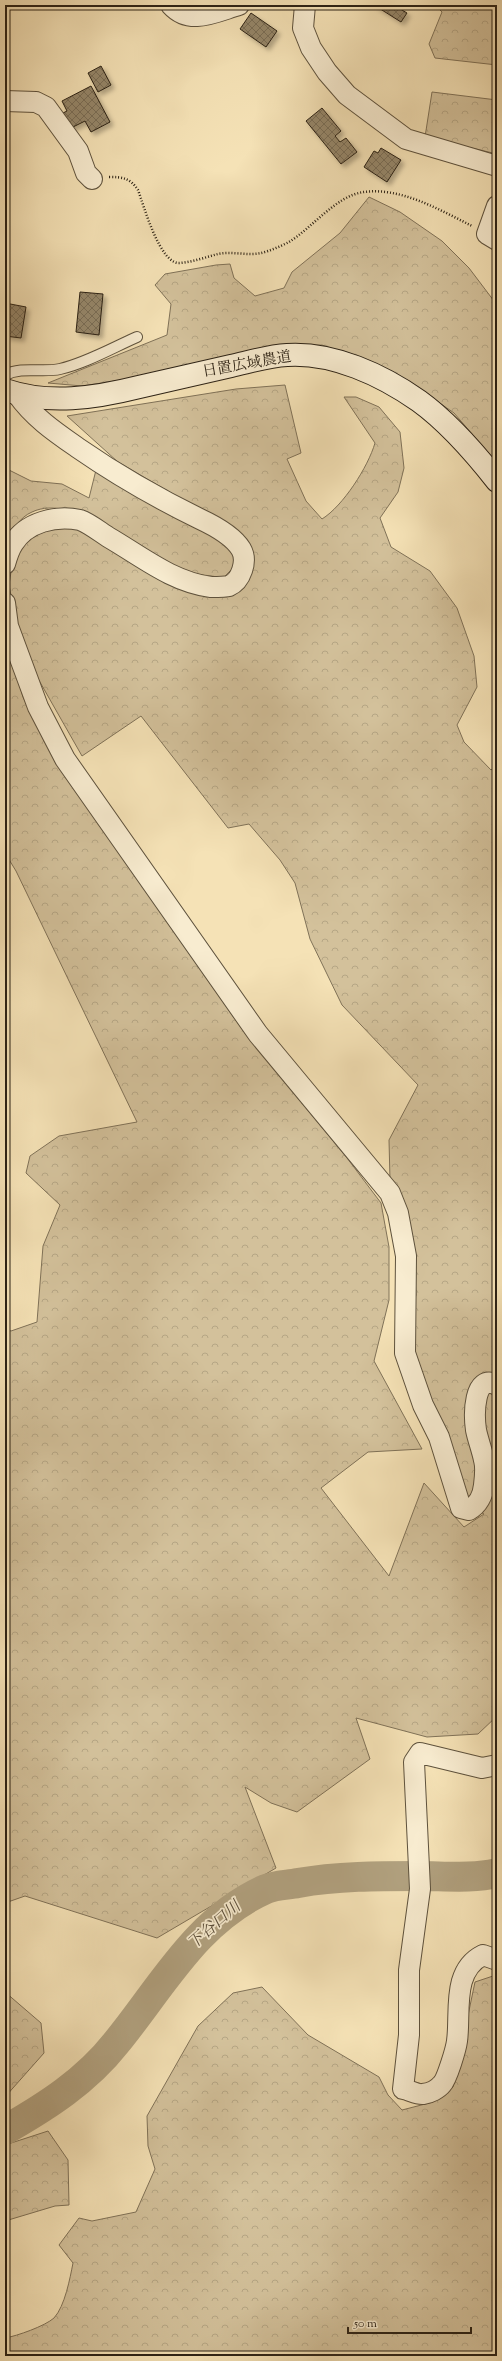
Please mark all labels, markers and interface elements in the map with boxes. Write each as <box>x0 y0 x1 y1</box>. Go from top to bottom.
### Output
street label: 日置広域農道 <box>201 347 293 383</box>
water label: 下谷口川 <box>183 1895 248 1956</box>
scale bar <box>348 2309 471 2335</box>
text: 50 m <box>353 2315 377 2333</box>

